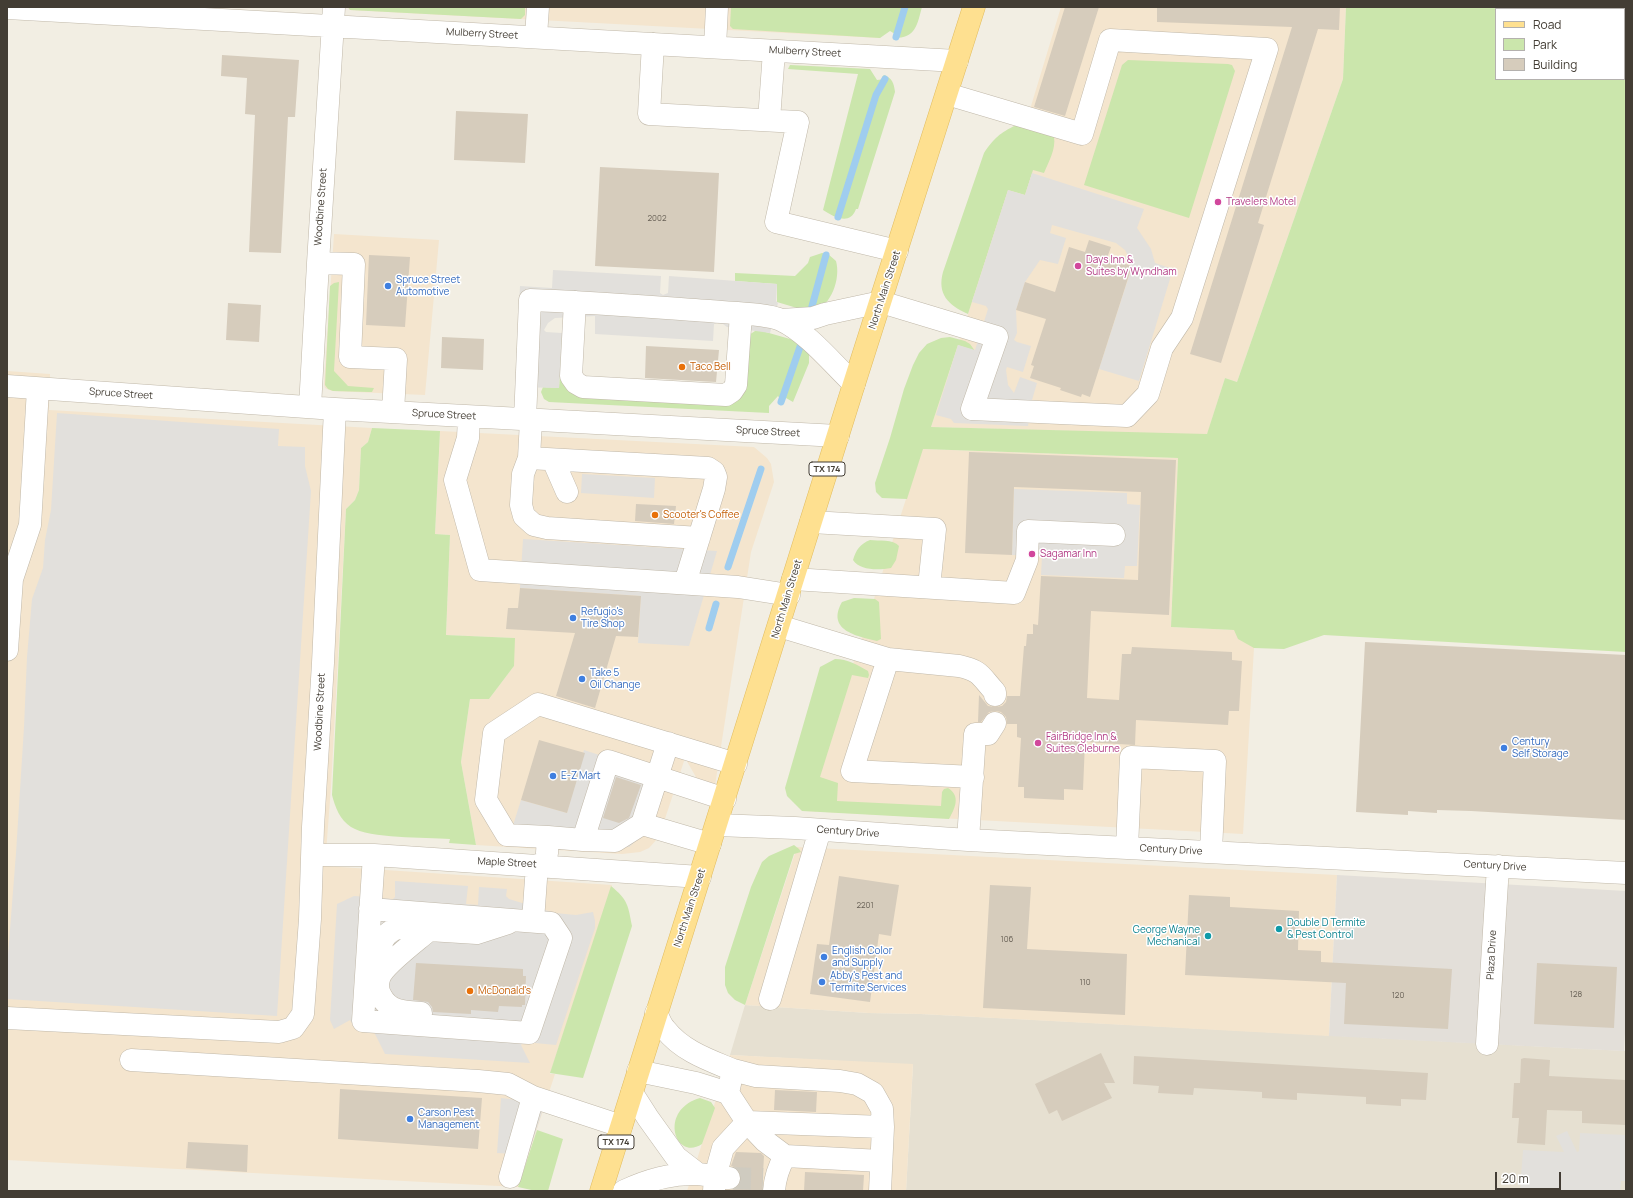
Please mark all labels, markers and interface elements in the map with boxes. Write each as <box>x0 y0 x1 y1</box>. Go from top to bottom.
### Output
legend <box>1495 8 1625 80</box>
text: Road <box>1533 16 1561 33</box>
street label: Mulberry Street <box>446 26 518 42</box>
text: Park <box>1533 36 1557 53</box>
street label: Mulberry Street <box>769 44 841 60</box>
text: Building <box>1533 56 1577 73</box>
street label: Woodbine Street <box>312 168 330 246</box>
place label: Travelers Motel <box>1226 196 1296 208</box>
marker: Travelers Motel <box>1213 197 1223 207</box>
house number: 2002 <box>648 214 666 224</box>
street label: North Main Street <box>867 249 903 331</box>
place label: Days Inn & Suites by Wyndham <box>1086 254 1177 278</box>
marker: Days Inn & Suites by Wyndham <box>1073 261 1083 271</box>
place label: Spruce Street Automotive <box>396 274 460 298</box>
marker: Spruce Street Automotive <box>383 281 393 291</box>
place label: Taco Bell <box>690 361 731 373</box>
marker: Taco Bell <box>677 362 687 372</box>
street label: Spruce Street <box>89 386 153 402</box>
street label: Spruce Street <box>412 407 476 423</box>
street label: Spruce Street <box>736 424 800 440</box>
road number: TX 174 <box>809 462 845 476</box>
place label: Scooter's Coffee <box>663 509 739 521</box>
marker: Scooter's Coffee <box>650 510 660 520</box>
place label: Sagamar Inn <box>1040 548 1097 560</box>
marker: Sagamar Inn <box>1027 549 1037 559</box>
street label: North Main Street <box>769 558 805 640</box>
place label: Refugio's Tire Shop <box>581 606 625 630</box>
marker: Refugio's Tire Shop <box>568 613 578 623</box>
place label: Take 5 Oil Change <box>590 667 640 690</box>
street label: Woodbine Street <box>312 673 328 751</box>
marker: Take 5 Oil Change <box>577 674 587 684</box>
place label: FairBridge Inn & Suites Cleburne <box>1046 731 1120 754</box>
place label: Century Self Storage <box>1512 736 1568 760</box>
marker: FairBridge Inn & Suites Cleburne <box>1033 738 1043 748</box>
marker: Century Self Storage <box>1499 743 1509 753</box>
place label: E-Z Mart <box>561 770 601 782</box>
marker: E-Z Mart <box>548 771 558 781</box>
street label: Century Drive <box>816 824 880 840</box>
street label: Century Drive <box>1139 842 1203 858</box>
street label: Maple Street <box>477 855 537 871</box>
street label: Century Drive <box>1463 858 1527 874</box>
street label: North Main Street <box>672 867 708 949</box>
house number: 2201 <box>856 901 874 911</box>
place label: Double D Termite & Pest Control <box>1287 917 1365 940</box>
place label: George Wayne Mechanical <box>1133 924 1200 948</box>
marker: Double D Termite & Pest Control <box>1274 924 1284 934</box>
street label: Plaza Drive <box>1485 930 1499 980</box>
marker: George Wayne Mechanical <box>1203 931 1213 941</box>
house number: 106 <box>1001 935 1013 945</box>
place label: English Color and Supply <box>832 945 892 968</box>
marker: English Color and Supply <box>819 952 829 962</box>
place label: Abby's Pest and Termite Services <box>830 970 907 994</box>
marker: Abby's Pest and Termite Services <box>817 977 827 987</box>
house number: 110 <box>1079 978 1091 988</box>
place label: McDonald's <box>478 985 531 997</box>
marker: McDonald's <box>465 986 475 996</box>
house number: 128 <box>1570 990 1582 1000</box>
house number: 120 <box>1392 991 1404 1001</box>
place label: Carson Pest Management <box>418 1107 479 1130</box>
marker: Carson Pest Management <box>405 1114 415 1124</box>
road number: TX 174 <box>598 1135 634 1149</box>
scale bar <box>1497 1164 1563 1190</box>
text: 20 m <box>1502 1170 1529 1187</box>

